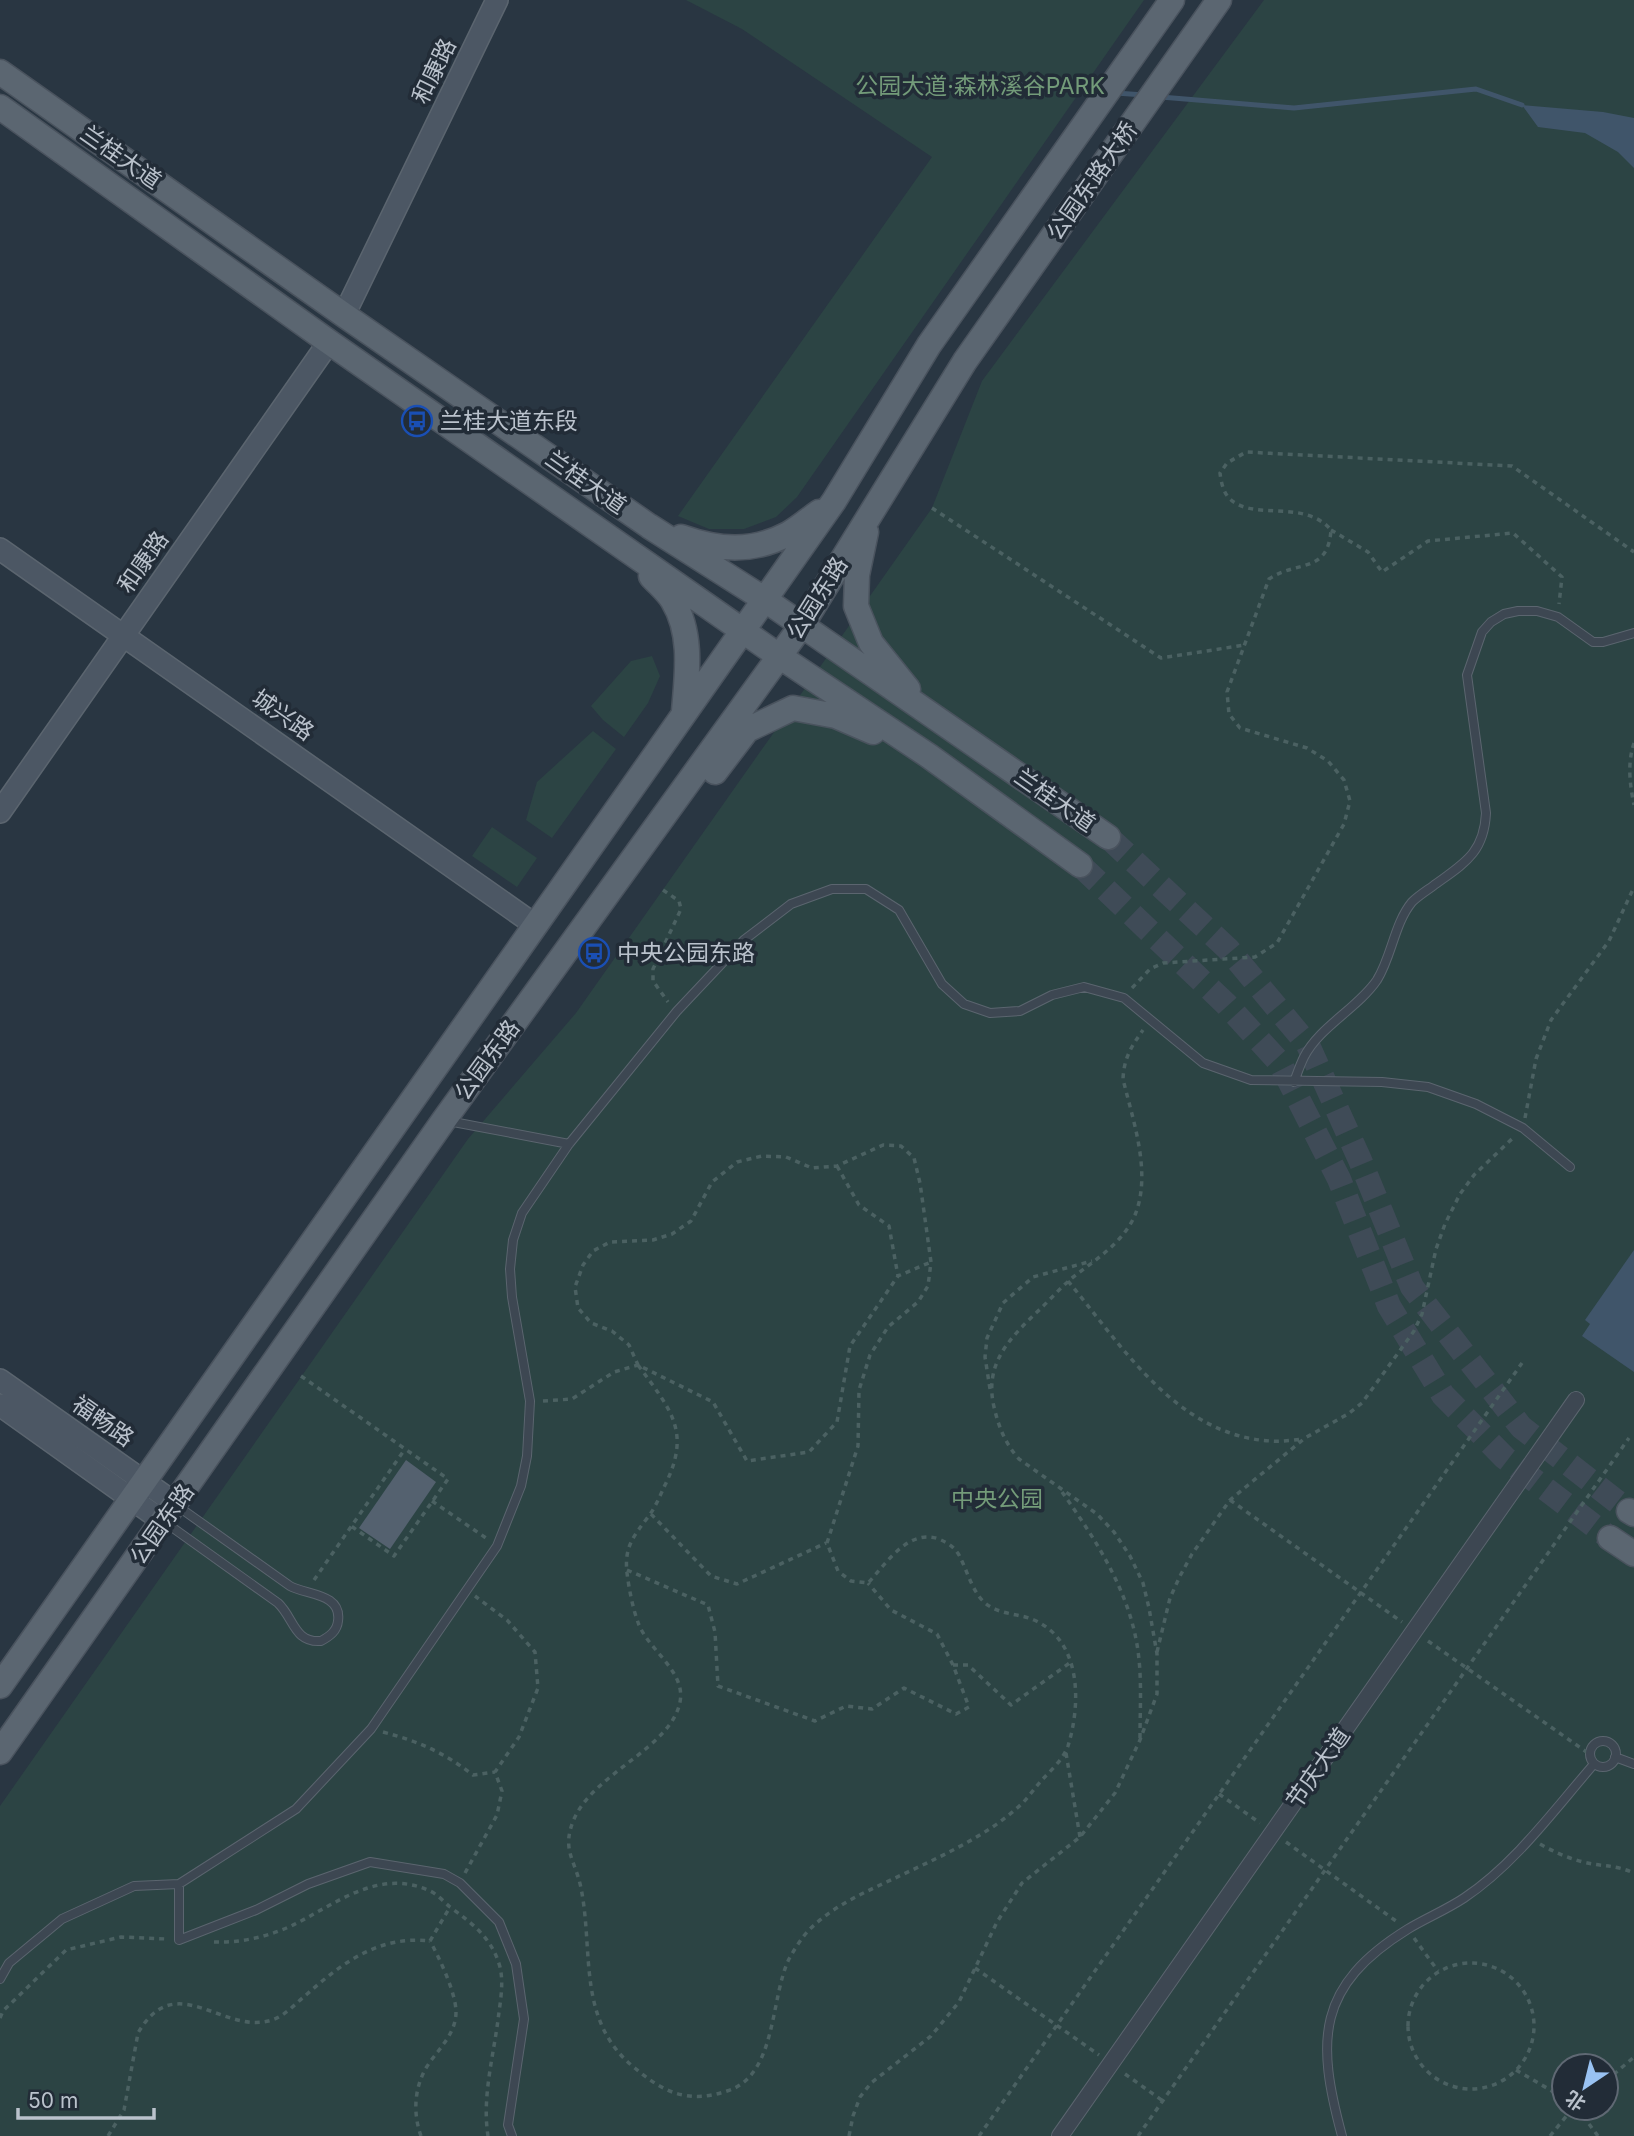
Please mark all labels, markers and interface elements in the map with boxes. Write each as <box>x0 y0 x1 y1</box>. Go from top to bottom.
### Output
street label: 和康路 <box>406 34 462 108</box>
park label: 公园大道·森林溪谷PARK <box>855 72 1105 100</box>
street label: 公园东路大桥 <box>1041 116 1143 246</box>
street label: 兰桂大道 <box>75 119 167 195</box>
bus stop icon: 兰桂大道东段 <box>400 404 434 438</box>
place label: 兰桂大道东段 <box>440 407 578 435</box>
street label: 兰桂大道 <box>540 444 632 520</box>
street label: 和康路 <box>112 526 174 598</box>
street label: 公园东路 <box>781 552 853 644</box>
street label: 城兴路 <box>247 684 319 746</box>
street label: 兰桂大道 <box>1009 762 1101 838</box>
bus stop icon: 中央公园东路 <box>577 936 611 970</box>
place label: 中央公园东路 <box>617 939 755 967</box>
street label: 公园东路 <box>449 1015 525 1105</box>
street label: 福畅路 <box>67 1390 139 1452</box>
street label: 公园东路 <box>124 1478 200 1570</box>
park label: 中央公园 <box>951 1485 1043 1513</box>
street label: 节庆大道 <box>1280 1722 1356 1814</box>
north arrow <box>1550 2052 1620 2122</box>
scale bar <box>18 2076 154 2120</box>
text: 北 <box>1561 2086 1590 2115</box>
text: 50 m <box>28 2088 78 2113</box>

